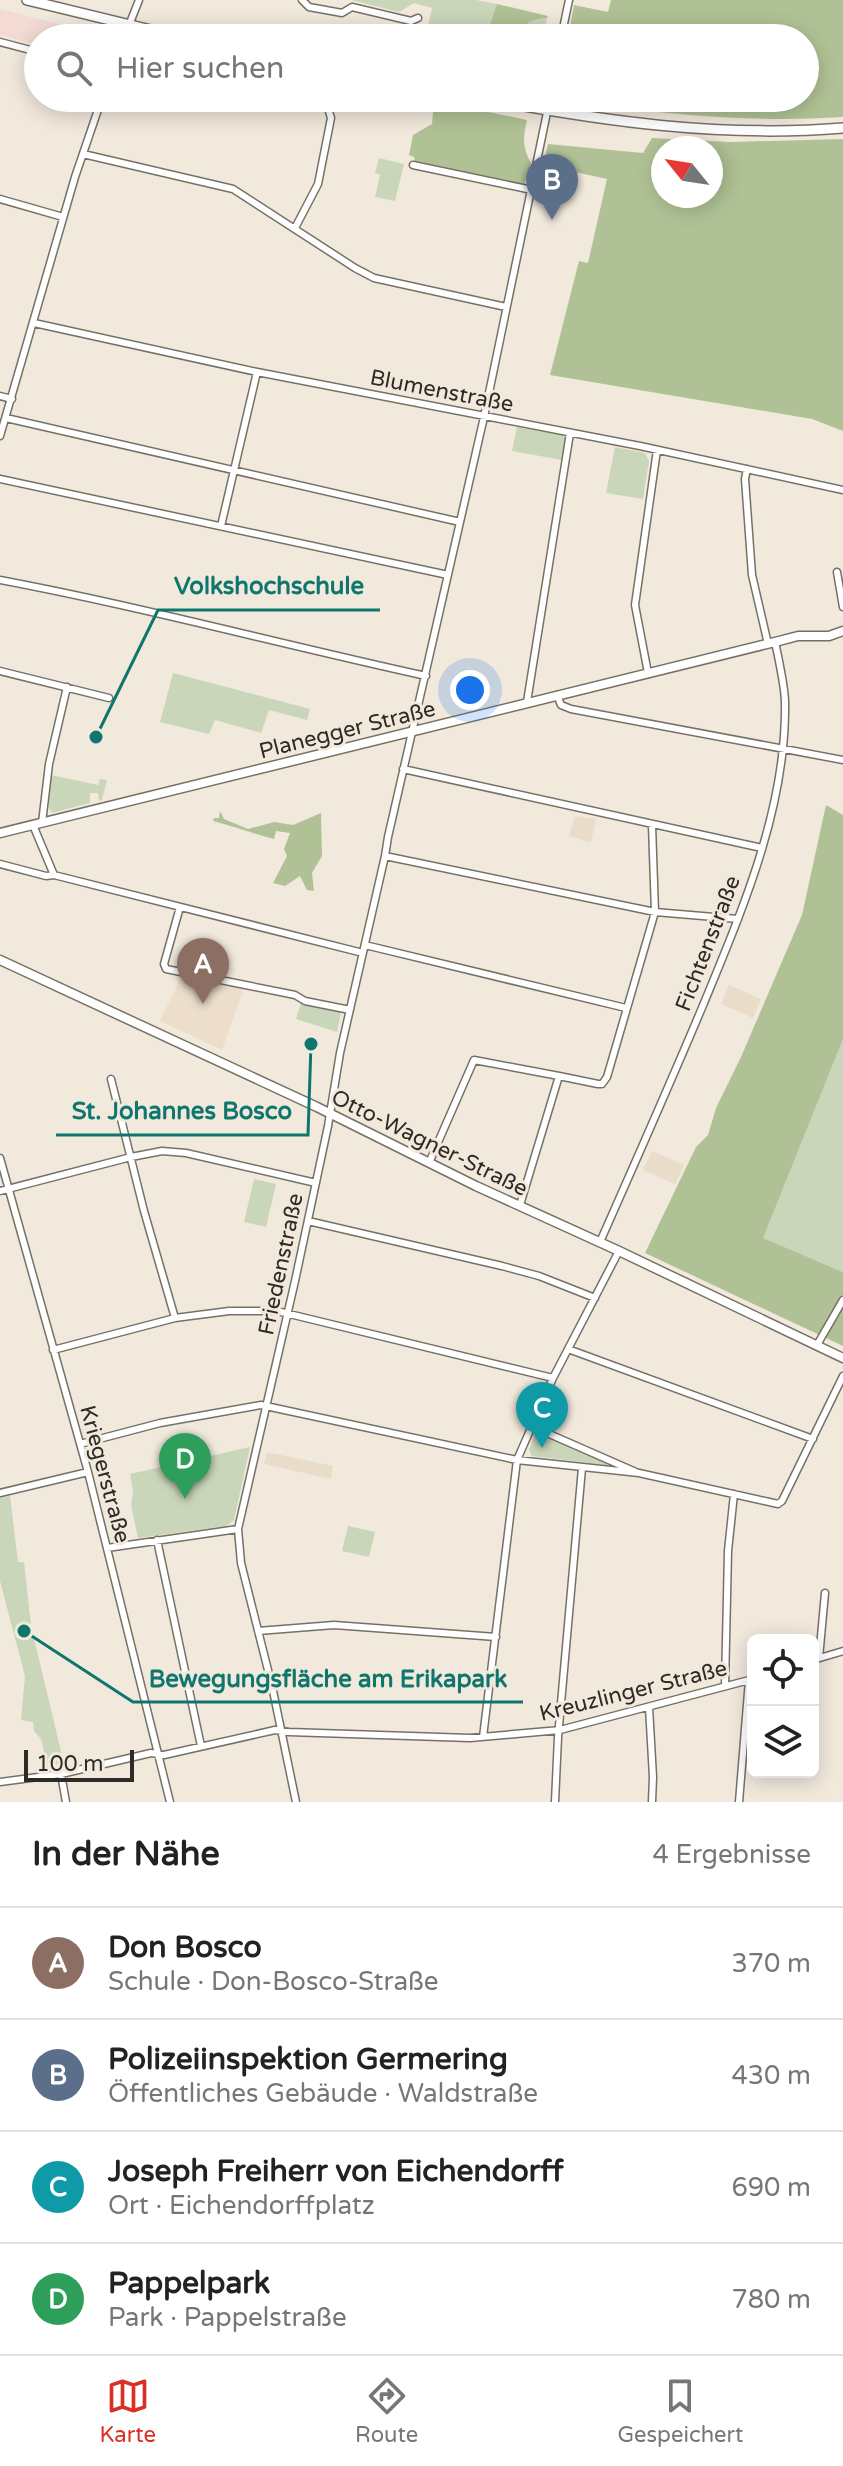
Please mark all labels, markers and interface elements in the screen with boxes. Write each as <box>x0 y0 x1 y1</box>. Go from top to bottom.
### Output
search box <box>24 24 819 112</box>
icon: search <box>52 46 96 90</box>
text: Hier suchen <box>116 50 284 87</box>
north arrow <box>651 136 723 208</box>
pin: B <box>526 154 578 220</box>
street label: Blumenstraße <box>368 364 516 418</box>
callout: Volkshochschule <box>158 562 380 610</box>
text: Volkshochschule <box>174 572 364 601</box>
your location <box>450 670 490 710</box>
street label: Planegger Straße <box>256 695 438 764</box>
street label: Fichtenstraße <box>670 872 746 1015</box>
pin: A <box>177 938 229 1004</box>
street label: Otto-Wagner-Straße <box>327 1084 532 1202</box>
callout: St. Johannes Bosco <box>56 1087 308 1135</box>
text: St. Johannes Bosco <box>72 1097 292 1126</box>
street label: Friedenstraße <box>253 1191 309 1338</box>
pin: C <box>516 1382 568 1448</box>
street label: Kriegerstraße <box>74 1403 136 1546</box>
pin: D <box>159 1433 211 1499</box>
map controls <box>747 1634 819 1778</box>
button: locate <box>747 1634 819 1706</box>
callout: Bewegungsfläche am Erikapark <box>133 1654 523 1702</box>
street label: Kreuzlinger Straße <box>537 1655 730 1727</box>
text: Bewegungsfläche am Erikapark <box>149 1665 507 1694</box>
button: layers <box>747 1706 819 1778</box>
scale bar <box>24 1746 134 1782</box>
text: 100 m <box>36 1751 103 1777</box>
text: In der Nähe <box>32 1834 220 1875</box>
text: 4 Ergebnisse <box>652 1839 811 1870</box>
text: Don Bosco <box>108 1929 262 1966</box>
text: A <box>48 1948 68 1979</box>
text: 370 m <box>731 1948 811 1979</box>
text: Schule · Don-Bosco-Straße <box>108 1966 439 1997</box>
text: Polizeiinspektion Germering <box>108 2041 508 2078</box>
text: B <box>49 2060 67 2091</box>
text: 430 m <box>731 2060 811 2091</box>
text: Öffentliches Gebäude · Waldstraße <box>108 2078 538 2109</box>
text: Joseph Freiherr von Eichendorff <box>108 2153 564 2190</box>
text: C <box>49 2172 67 2203</box>
text: 690 m <box>731 2172 811 2203</box>
text: Ort · Eichendorffplatz <box>108 2190 375 2221</box>
text: Pappelpark <box>108 2265 270 2302</box>
text: D <box>48 2284 68 2315</box>
text: 780 m <box>731 2284 811 2315</box>
text: Park · Pappelstraße <box>108 2302 347 2333</box>
tab: Karte <box>100 2374 156 2448</box>
tab: Route <box>355 2374 418 2448</box>
tab: Gespeichert <box>617 2374 743 2448</box>

